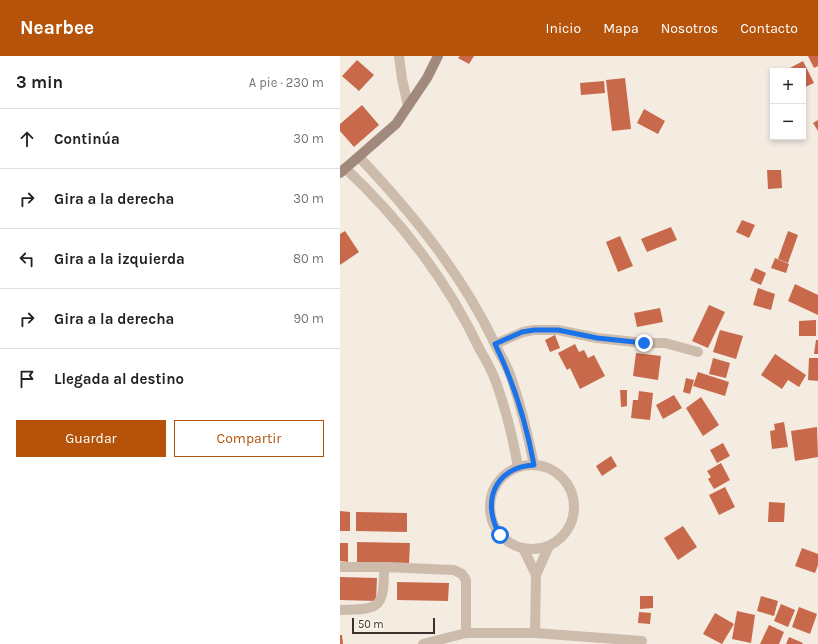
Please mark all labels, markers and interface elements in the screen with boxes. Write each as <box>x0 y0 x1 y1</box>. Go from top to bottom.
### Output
text: Nearbee <box>20 17 94 39</box>
text: Inicio <box>546 20 581 37</box>
text: Mapa <box>603 20 639 37</box>
text: Nosotros <box>661 20 718 37</box>
text: Contacto <box>740 20 798 37</box>
map controls <box>770 68 806 140</box>
button: + <box>770 68 806 104</box>
text: 3 min <box>16 72 63 92</box>
text: A pie · 230 m <box>249 75 324 90</box>
button: − <box>770 104 806 140</box>
icon: ahead <box>16 128 38 150</box>
text: Continúa <box>54 130 120 148</box>
text: 30 m <box>293 131 324 146</box>
icon: right <box>16 188 38 210</box>
text: Gira a la derecha <box>54 190 174 208</box>
text: 30 m <box>293 191 324 206</box>
icon: left <box>16 248 38 270</box>
text: Gira a la izquierda <box>54 250 185 268</box>
text: 80 m <box>293 251 324 266</box>
icon: right <box>16 308 38 330</box>
text: Gira a la derecha <box>54 310 174 328</box>
text: 90 m <box>293 311 324 326</box>
route end <box>635 334 653 352</box>
icon: arrive <box>16 368 38 390</box>
text: Llegada al destino <box>54 370 184 388</box>
button: Guardar <box>16 420 166 457</box>
button: Compartir <box>174 420 324 457</box>
route start <box>491 526 509 544</box>
scale bar <box>352 616 435 635</box>
text: 50 m <box>358 618 384 631</box>

